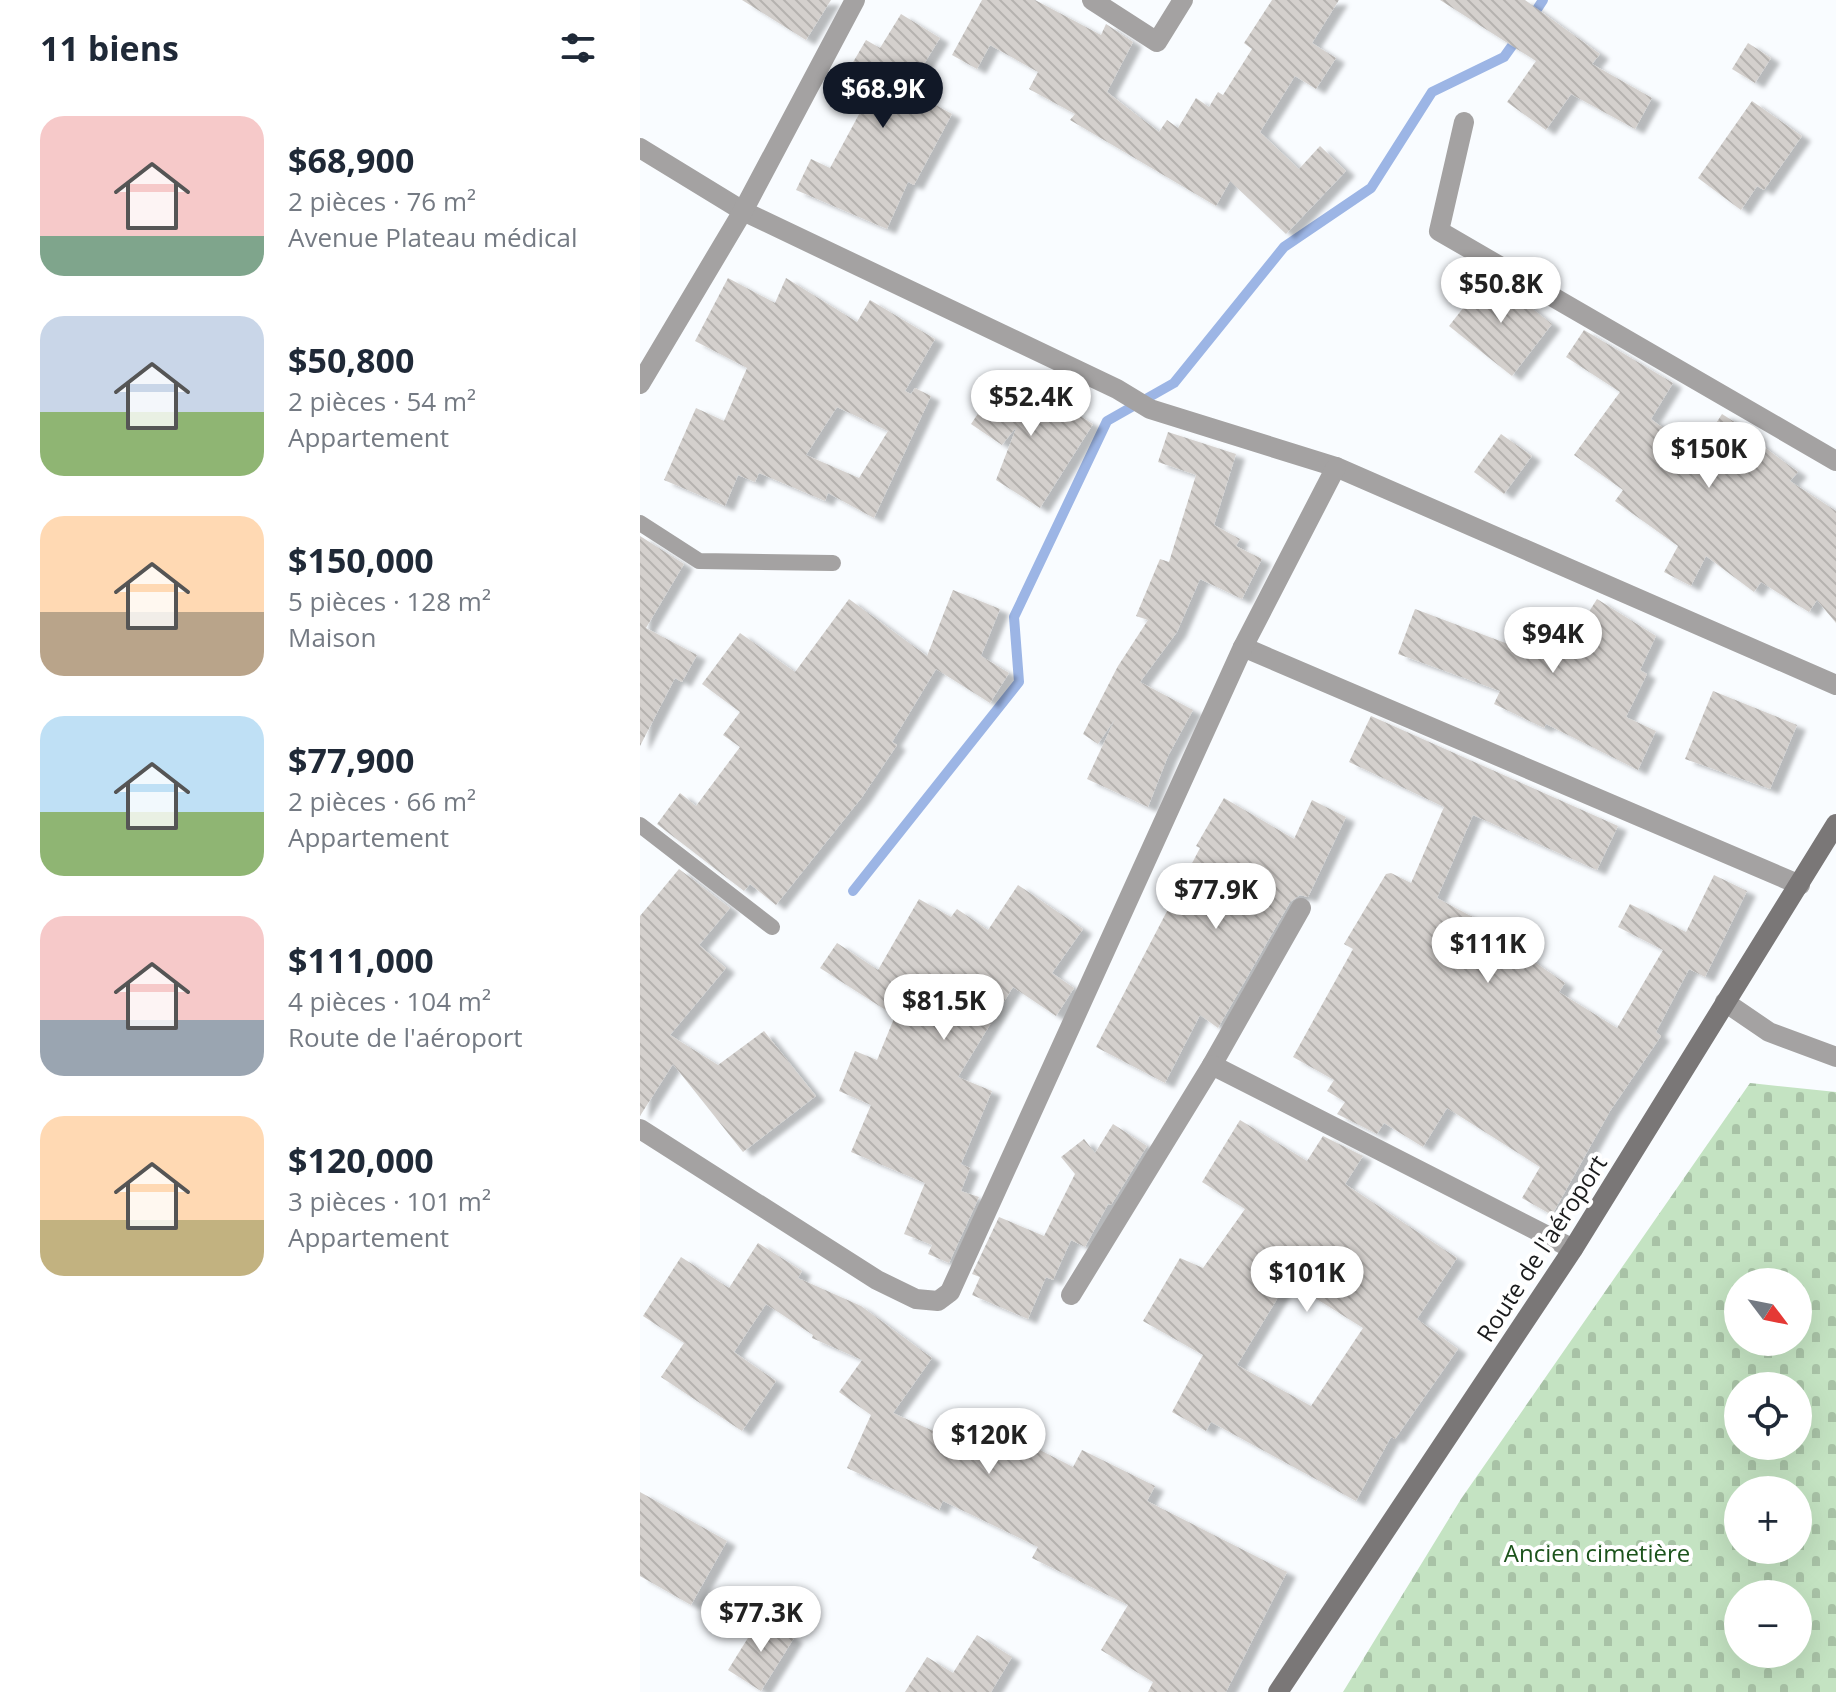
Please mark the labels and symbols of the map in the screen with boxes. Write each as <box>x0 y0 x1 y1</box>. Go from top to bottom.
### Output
pin: $68.9K <box>818 62 948 130</box>
pin: $50.8K <box>1436 257 1566 325</box>
pin: $52.4K <box>966 370 1096 438</box>
pin: $150K <box>1653 422 1765 490</box>
pin: $94K <box>1506 607 1600 675</box>
pin: $77.9K <box>1151 863 1281 931</box>
pin: $111K <box>1432 917 1544 985</box>
pin: $81.5K <box>879 974 1009 1042</box>
street label: Route de l'aéroport <box>1468 1148 1614 1348</box>
pin: $101K <box>1251 1246 1363 1314</box>
north arrow <box>1724 1268 1812 1356</box>
pin: $120K <box>933 1408 1045 1476</box>
park label: Ancien cimetière <box>1504 1536 1690 1569</box>
pin: $77.3K <box>696 1586 826 1654</box>

